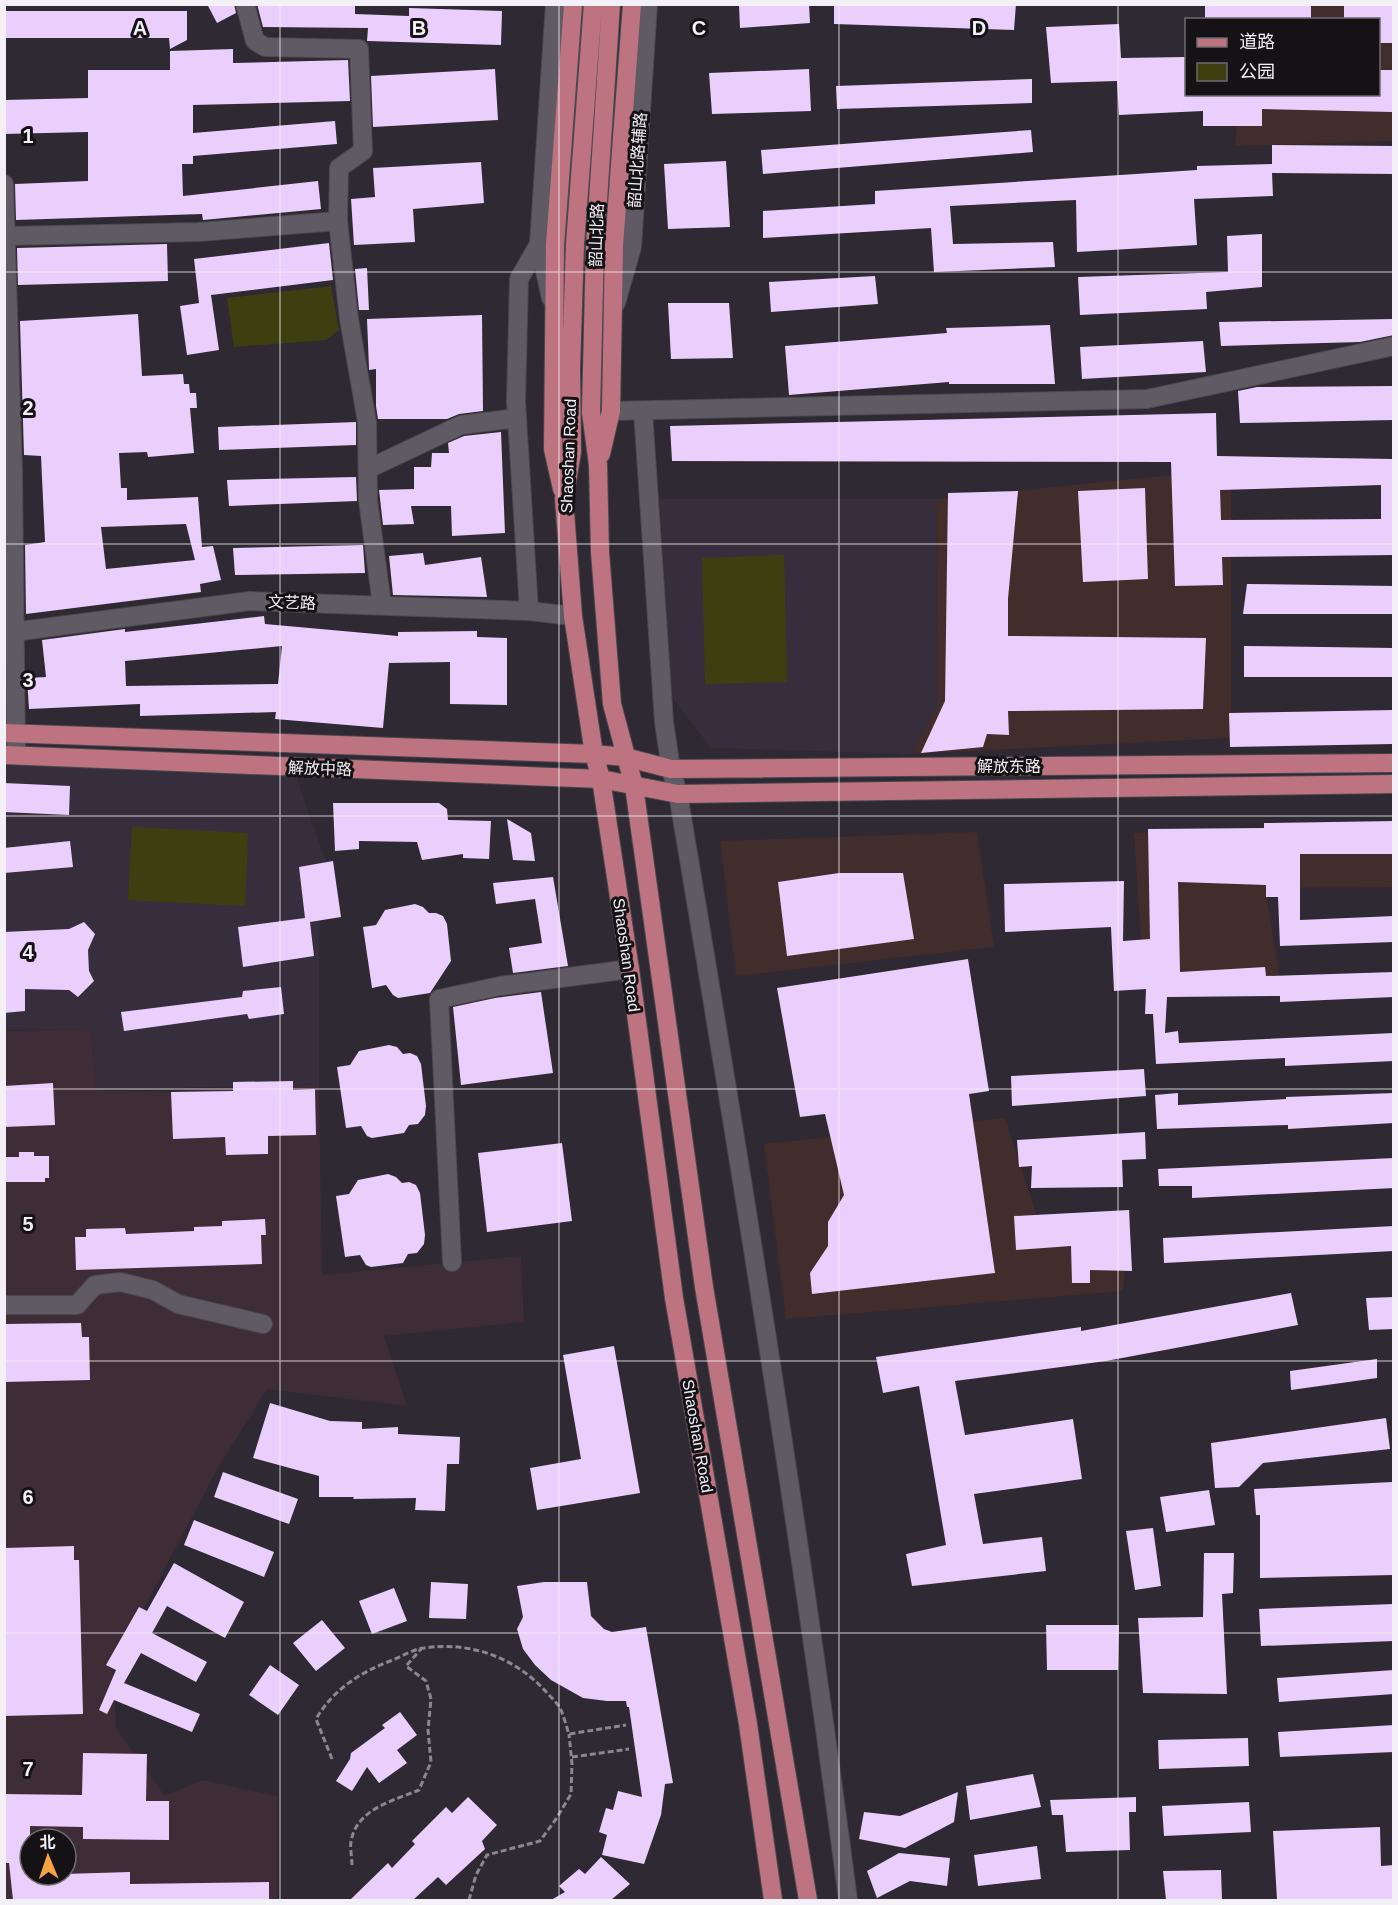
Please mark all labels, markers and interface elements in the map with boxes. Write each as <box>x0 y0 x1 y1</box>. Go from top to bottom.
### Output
text: A <box>133 17 147 39</box>
text: B <box>412 17 426 39</box>
text: C <box>692 17 706 39</box>
text: D <box>972 17 986 39</box>
legend <box>1185 18 1380 96</box>
text: 道路 <box>1239 32 1275 52</box>
text: 公园 <box>1239 62 1275 82</box>
street label: 韶山北路辅路 <box>626 112 649 209</box>
text: 1 <box>22 125 34 147</box>
street label: 韶山北路 <box>587 203 606 267</box>
text: 2 <box>22 397 34 419</box>
street label: Shaoshan Road <box>558 398 579 514</box>
street label: 文艺路 <box>268 593 316 612</box>
text: 3 <box>22 669 34 691</box>
street label: 解放东路 <box>977 758 1041 775</box>
street label: 解放中路 <box>288 759 352 778</box>
street label: Shaoshan Road <box>610 897 643 1013</box>
text: 4 <box>22 941 34 963</box>
text: 5 <box>22 1213 34 1235</box>
street label: Shaoshan Road <box>679 1378 716 1494</box>
text: 6 <box>22 1486 34 1508</box>
text: 7 <box>22 1758 34 1780</box>
north arrow <box>18 1827 78 1887</box>
text: 北 <box>39 1834 56 1851</box>

